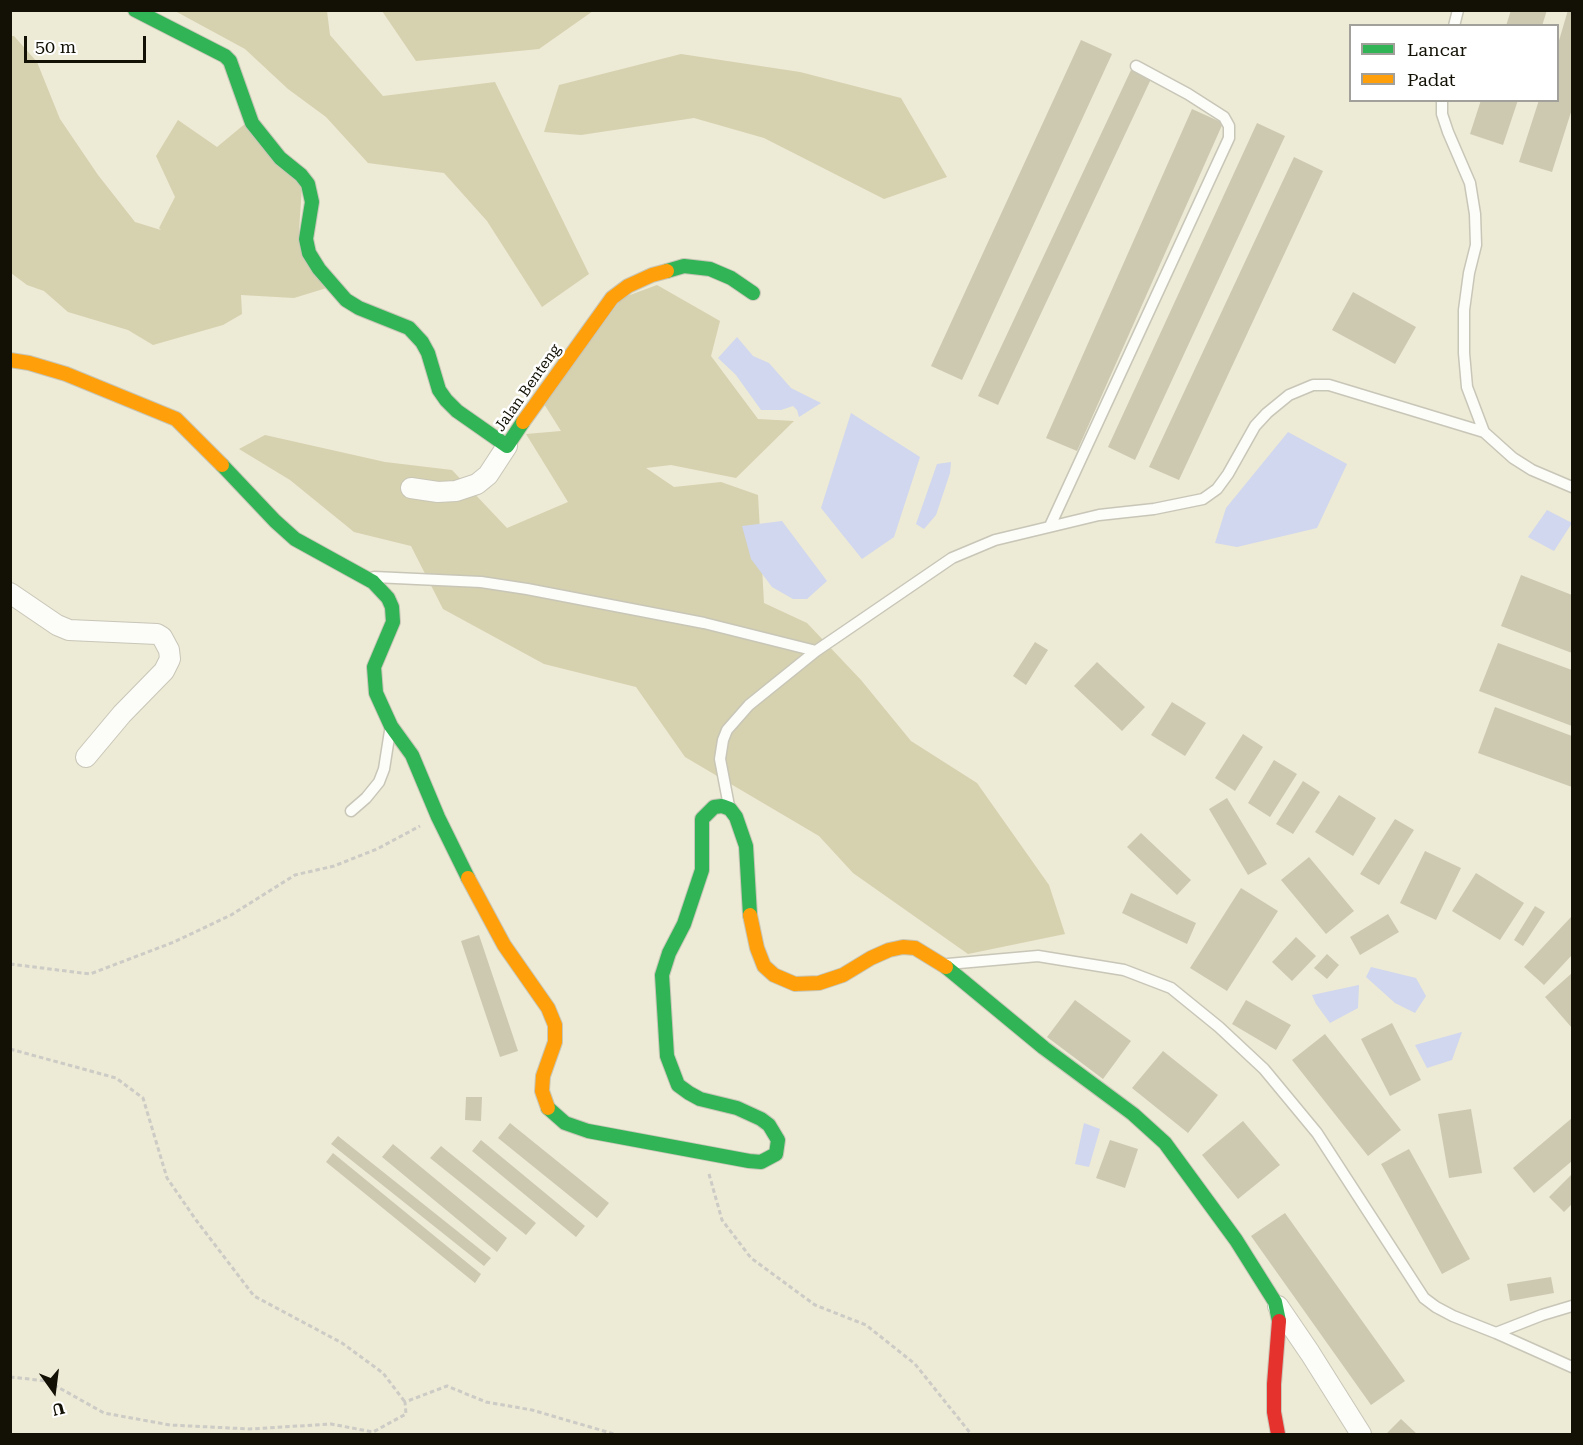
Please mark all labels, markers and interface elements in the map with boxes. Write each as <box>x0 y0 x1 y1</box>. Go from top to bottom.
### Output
scale bar <box>27 24 148 62</box>
legend <box>1349 24 1559 102</box>
text: 50 m <box>35 36 76 57</box>
text: Lancar <box>1407 39 1467 60</box>
text: Padat <box>1407 69 1456 90</box>
street label: Jalan Benteng <box>491 341 565 435</box>
north arrow <box>24 1361 84 1421</box>
text: U <box>50 1398 67 1420</box>

